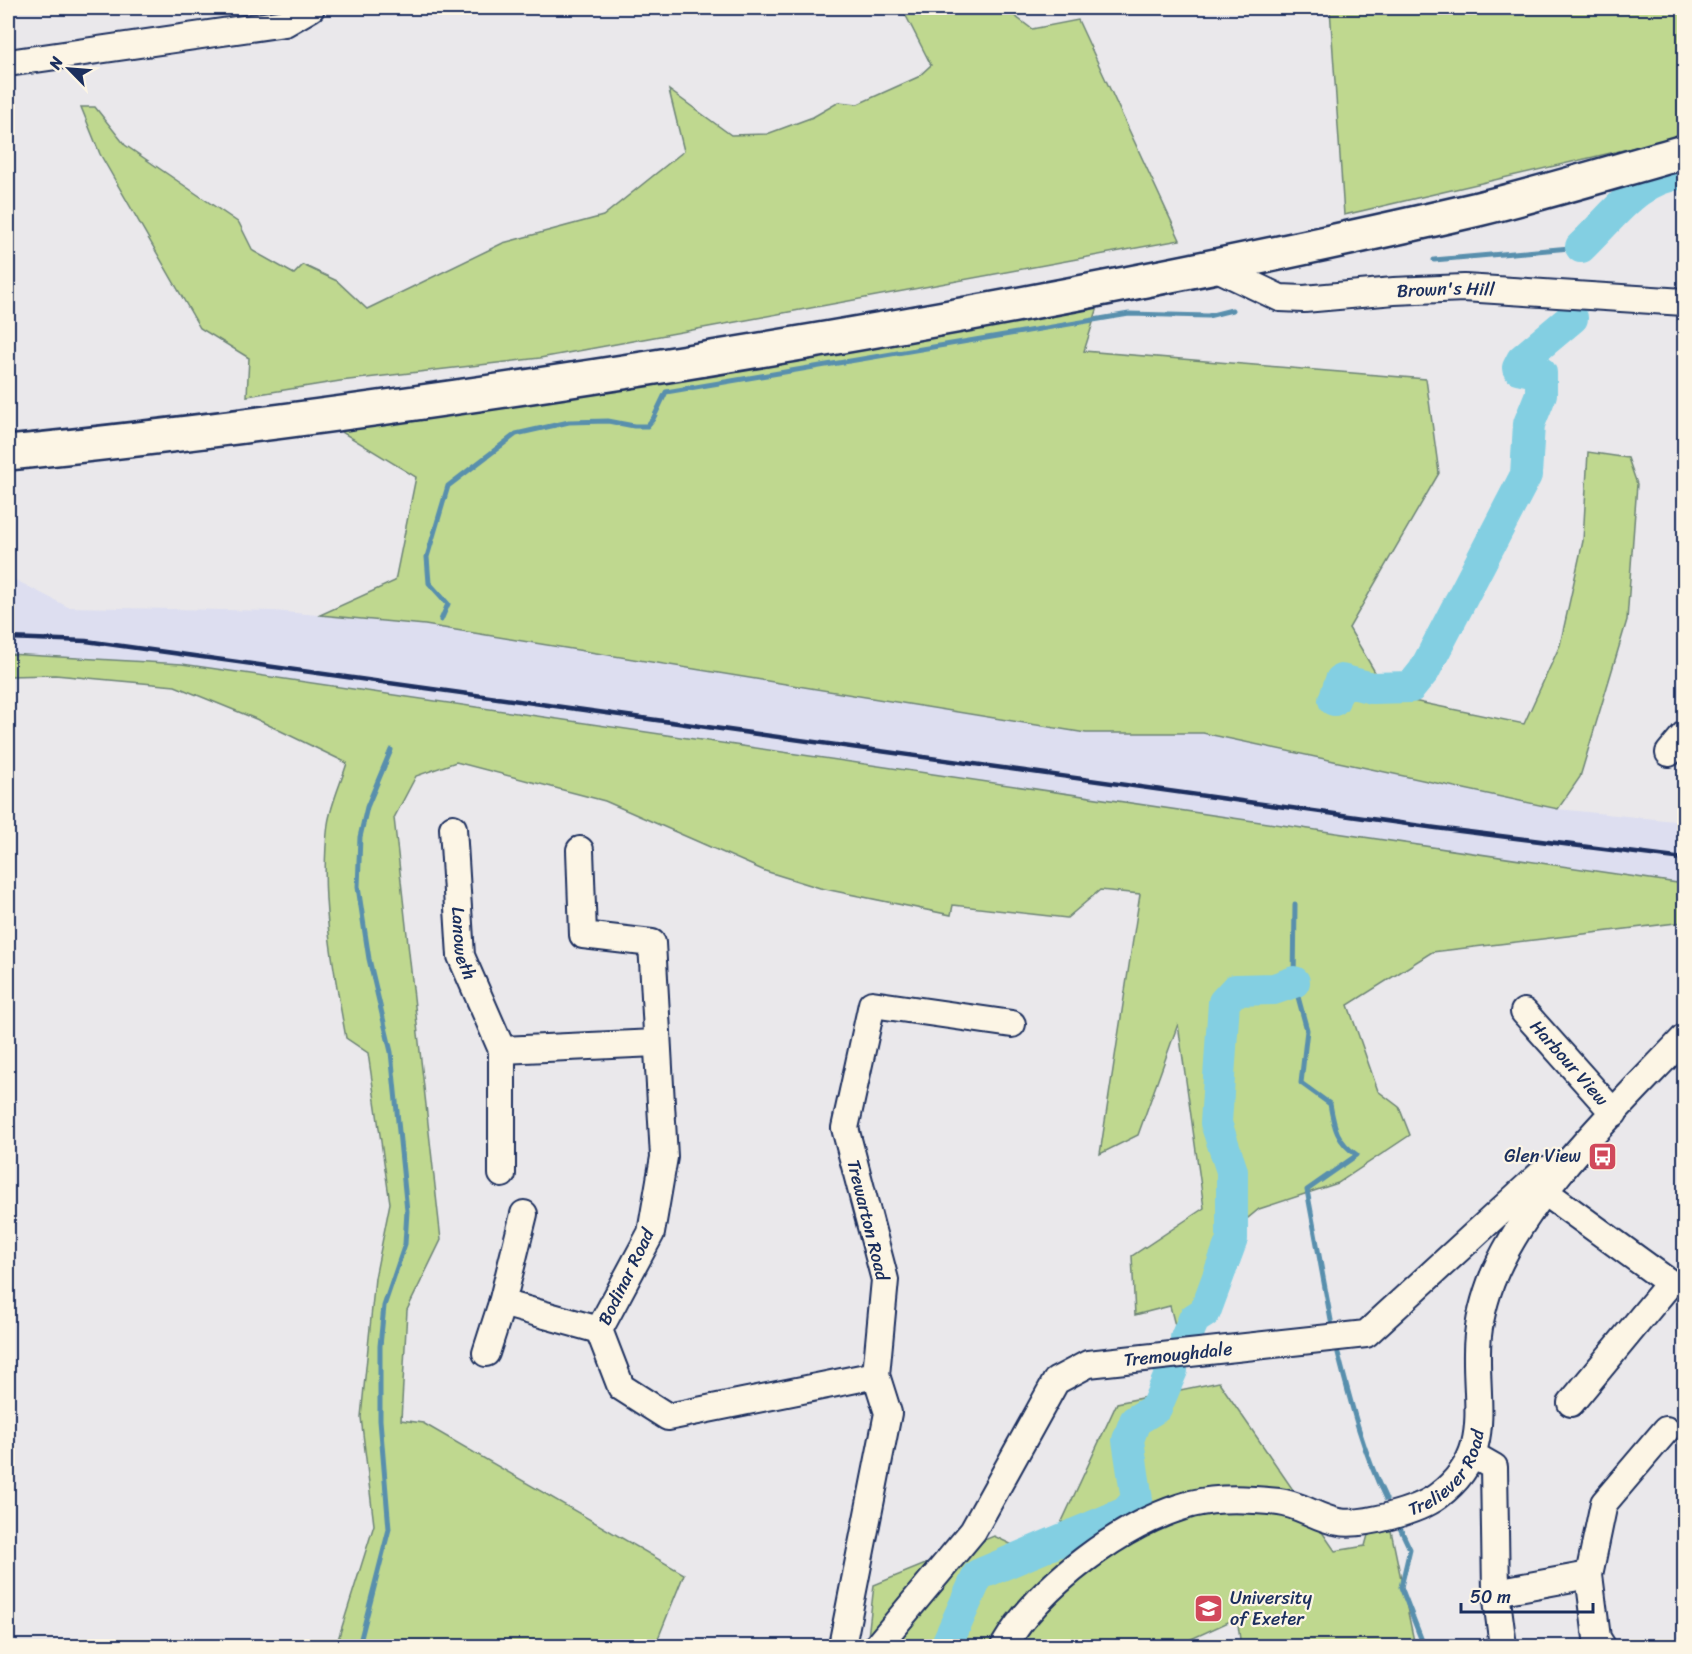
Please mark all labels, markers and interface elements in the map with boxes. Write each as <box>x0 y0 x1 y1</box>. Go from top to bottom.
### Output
north arrow <box>39 39 99 99</box>
text: N <box>40 51 72 75</box>
street label: Brown's Hill <box>1396 272 1496 307</box>
street label: Lanoweth <box>442 906 486 985</box>
street label: Harbour View <box>1522 1012 1617 1114</box>
place label: Glen View <box>1504 1140 1582 1172</box>
bus stop icon: Glen View <box>1586 1140 1618 1172</box>
street label: Trewarton Road <box>838 1156 899 1285</box>
street label: Bodinar Road <box>589 1222 664 1331</box>
street label: Tremoughdale <box>1122 1333 1234 1376</box>
street label: Treliever Road <box>1403 1426 1494 1525</box>
scale bar <box>1461 1576 1593 1614</box>
text: 50 m <box>1470 1581 1511 1613</box>
place label: University of Exeter <box>1230 1582 1313 1635</box>
school or university icon: University of Exeter <box>1193 1592 1225 1624</box>

